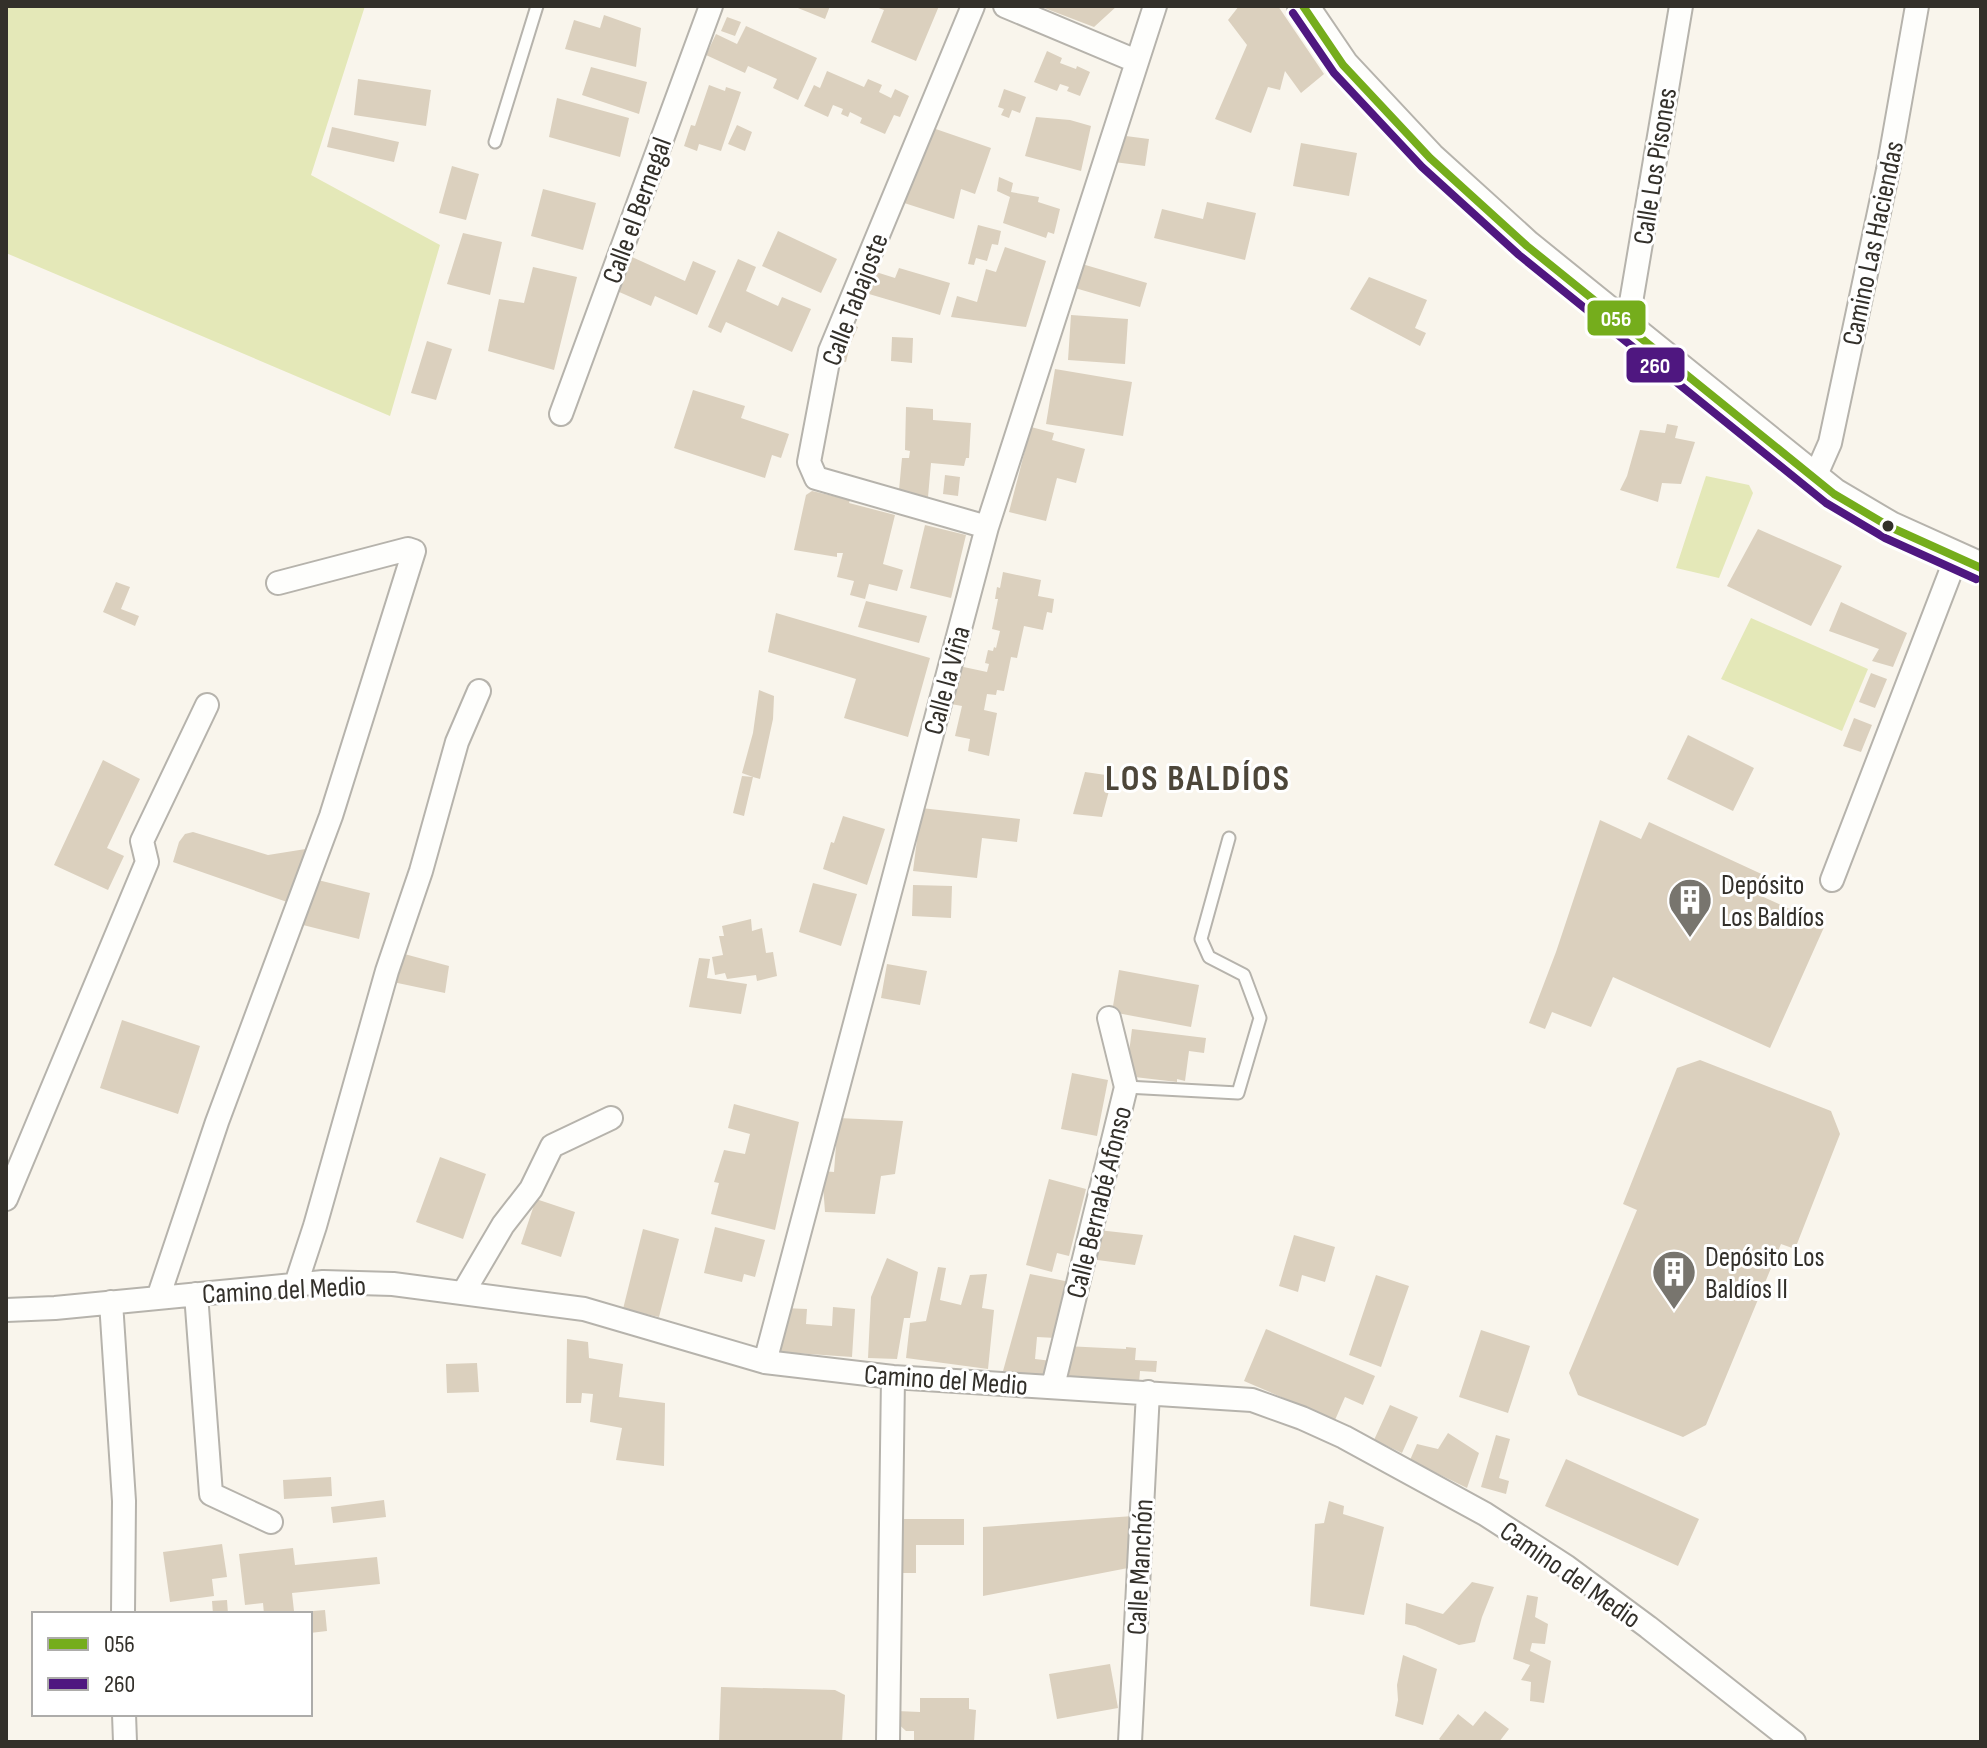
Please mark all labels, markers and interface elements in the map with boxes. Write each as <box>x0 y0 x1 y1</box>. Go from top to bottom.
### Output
street label: Calle Los Pisones <box>1627 86 1684 247</box>
street label: Calle el Bernegal <box>596 133 679 288</box>
street label: Camino Las Haciendas <box>1836 138 1911 348</box>
street label: Calle Tabajoste <box>815 229 896 370</box>
line badge: 056 <box>1586 299 1647 337</box>
text: 056 <box>1601 306 1631 333</box>
line badge: 260 <box>1625 346 1686 384</box>
text: 260 <box>1640 353 1670 380</box>
unlabelled marker <box>1880 518 1896 534</box>
street label: Calle la Viña <box>917 622 978 738</box>
district label: LOS BALDÍOS <box>1105 758 1291 801</box>
place label: Depósito Los Baldíos <box>1721 869 1824 934</box>
building icon: Depósito Los Baldíos <box>1666 876 1714 939</box>
street label: Calle Bernabé Afonso <box>1060 1103 1139 1302</box>
place label: Depósito Los Baldíos II <box>1705 1241 1825 1306</box>
building icon: Depósito Los Baldíos II <box>1650 1248 1698 1311</box>
street label: Camino del Medio <box>201 1270 367 1311</box>
street label: Camino del Medio <box>863 1358 1029 1403</box>
street label: Calle Manchón <box>1120 1498 1161 1636</box>
street label: Camino del Medio <box>1493 1515 1647 1636</box>
legend <box>32 1612 312 1716</box>
text: 056 <box>104 1630 135 1659</box>
text: 260 <box>104 1670 135 1699</box>

